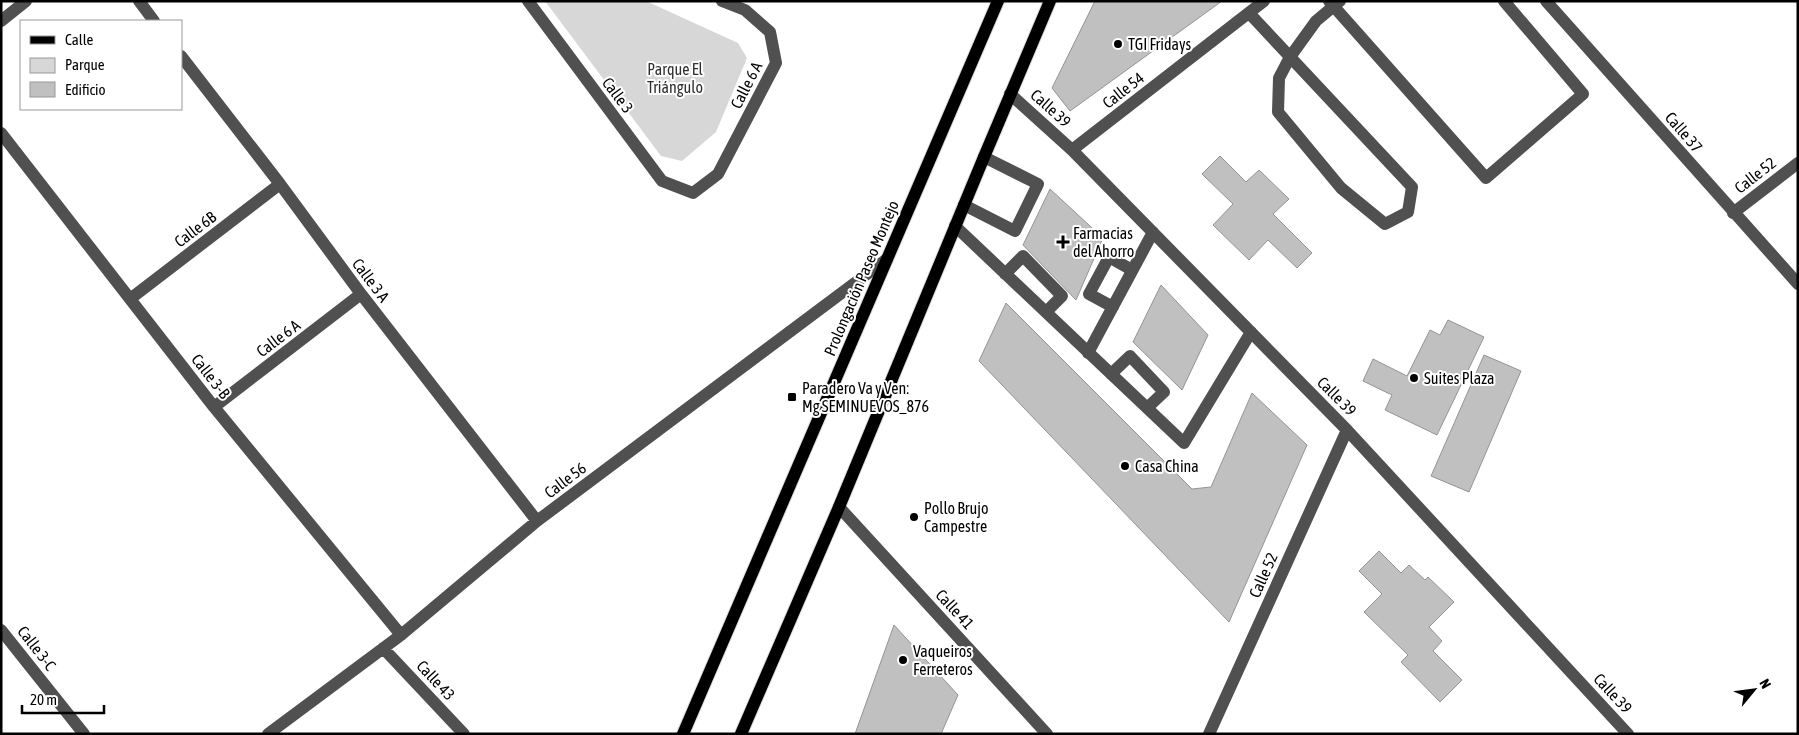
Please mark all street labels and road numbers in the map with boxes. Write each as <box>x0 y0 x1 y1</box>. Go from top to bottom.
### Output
street label: Calle 6 A <box>727 59 765 111</box>
street label: Calle 54 <box>1099 68 1147 112</box>
street label: Calle 3 <box>599 74 637 116</box>
street label: Calle 39 <box>1027 85 1075 131</box>
street label: Calle 37 <box>1662 108 1706 156</box>
street label: Calle 52 <box>1731 153 1779 197</box>
street label: Prolongación Paseo Montejo <box>820 198 903 359</box>
street label: Calle 6B <box>171 207 220 250</box>
street label: Calle 3 A <box>349 255 393 305</box>
street label: Calle 6 A <box>253 316 303 360</box>
street label: Calle 3-B <box>188 350 234 402</box>
street label: Calle 39 <box>1314 373 1360 419</box>
street label: Calle 56 <box>541 459 589 501</box>
street label: Calle 52 <box>1245 550 1281 600</box>
street label: Calle 41 <box>932 586 978 632</box>
street label: Calle 3-C <box>14 622 60 674</box>
street label: Calle 43 <box>413 657 459 703</box>
street label: Calle 39 <box>1590 670 1636 716</box>

